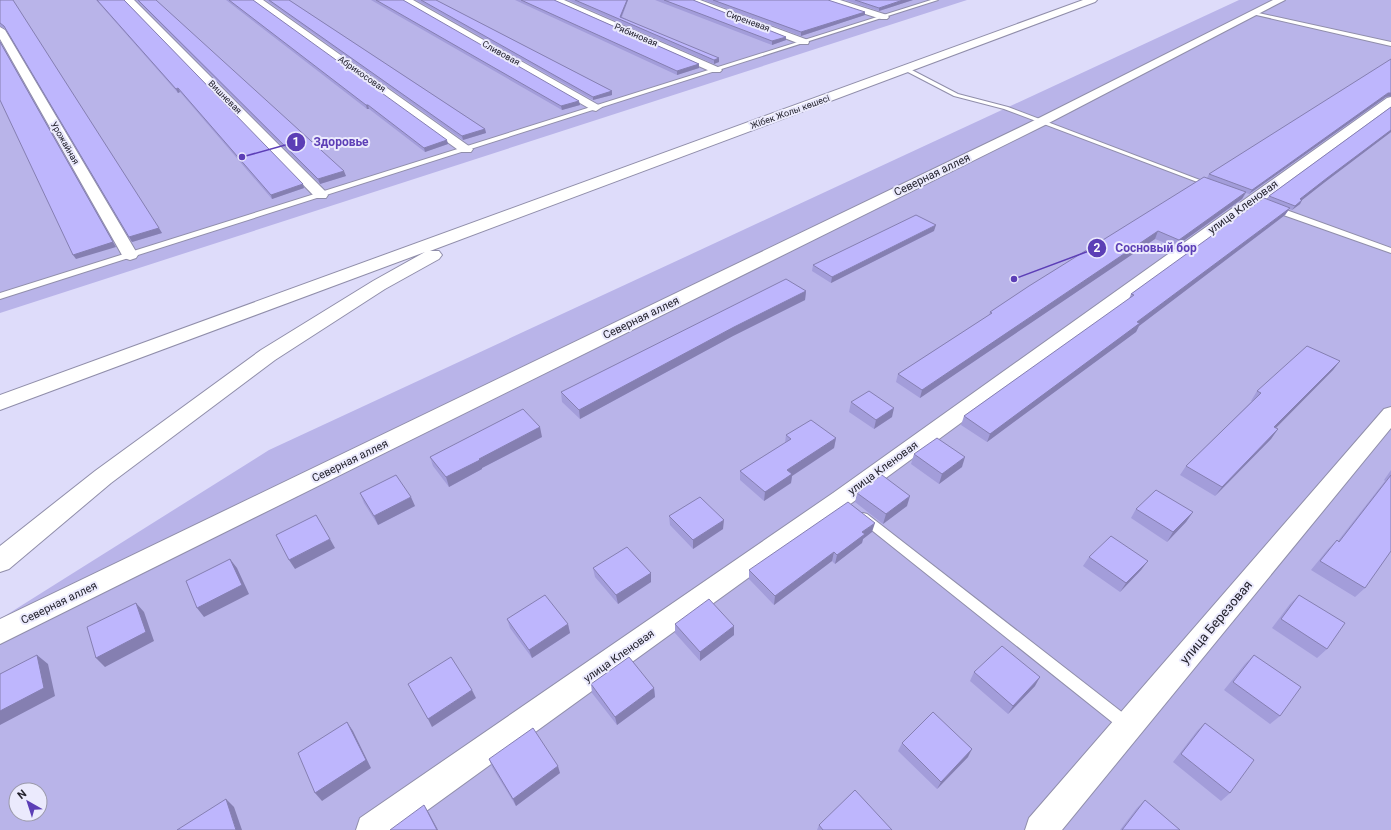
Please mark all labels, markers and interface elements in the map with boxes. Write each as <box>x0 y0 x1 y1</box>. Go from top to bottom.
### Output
street label: Сиреневая <box>725 8 771 34</box>
street label: Рябиновая <box>613 21 659 49</box>
street label: Сливовая <box>480 39 522 67</box>
street label: Абрикосовая <box>336 54 388 94</box>
street label: Вишневая <box>206 78 244 116</box>
street label: Жібек Жолы көшесі <box>749 93 831 131</box>
street label: Урожайная <box>49 120 81 166</box>
callout: Здоровье <box>286 130 377 154</box>
text: 1 <box>293 135 299 149</box>
text: Здоровье <box>313 135 369 149</box>
street label: Северная аллея <box>892 151 972 199</box>
street label: улица Кленовая <box>1206 177 1280 237</box>
callout: Сосновый бор <box>1087 236 1204 260</box>
text: 2 <box>1094 241 1101 255</box>
text: Сосновый бор <box>1115 241 1197 255</box>
street label: Северная аллея <box>601 294 681 342</box>
street label: Северная аллея <box>310 437 390 485</box>
street label: улица Кленовая <box>846 438 920 498</box>
street label: улица Березовая <box>1177 577 1255 667</box>
street label: Северная аллея <box>19 579 99 627</box>
street label: улица Кленовая <box>581 627 657 685</box>
north arrow <box>8 782 48 822</box>
text: N <box>15 787 29 802</box>

